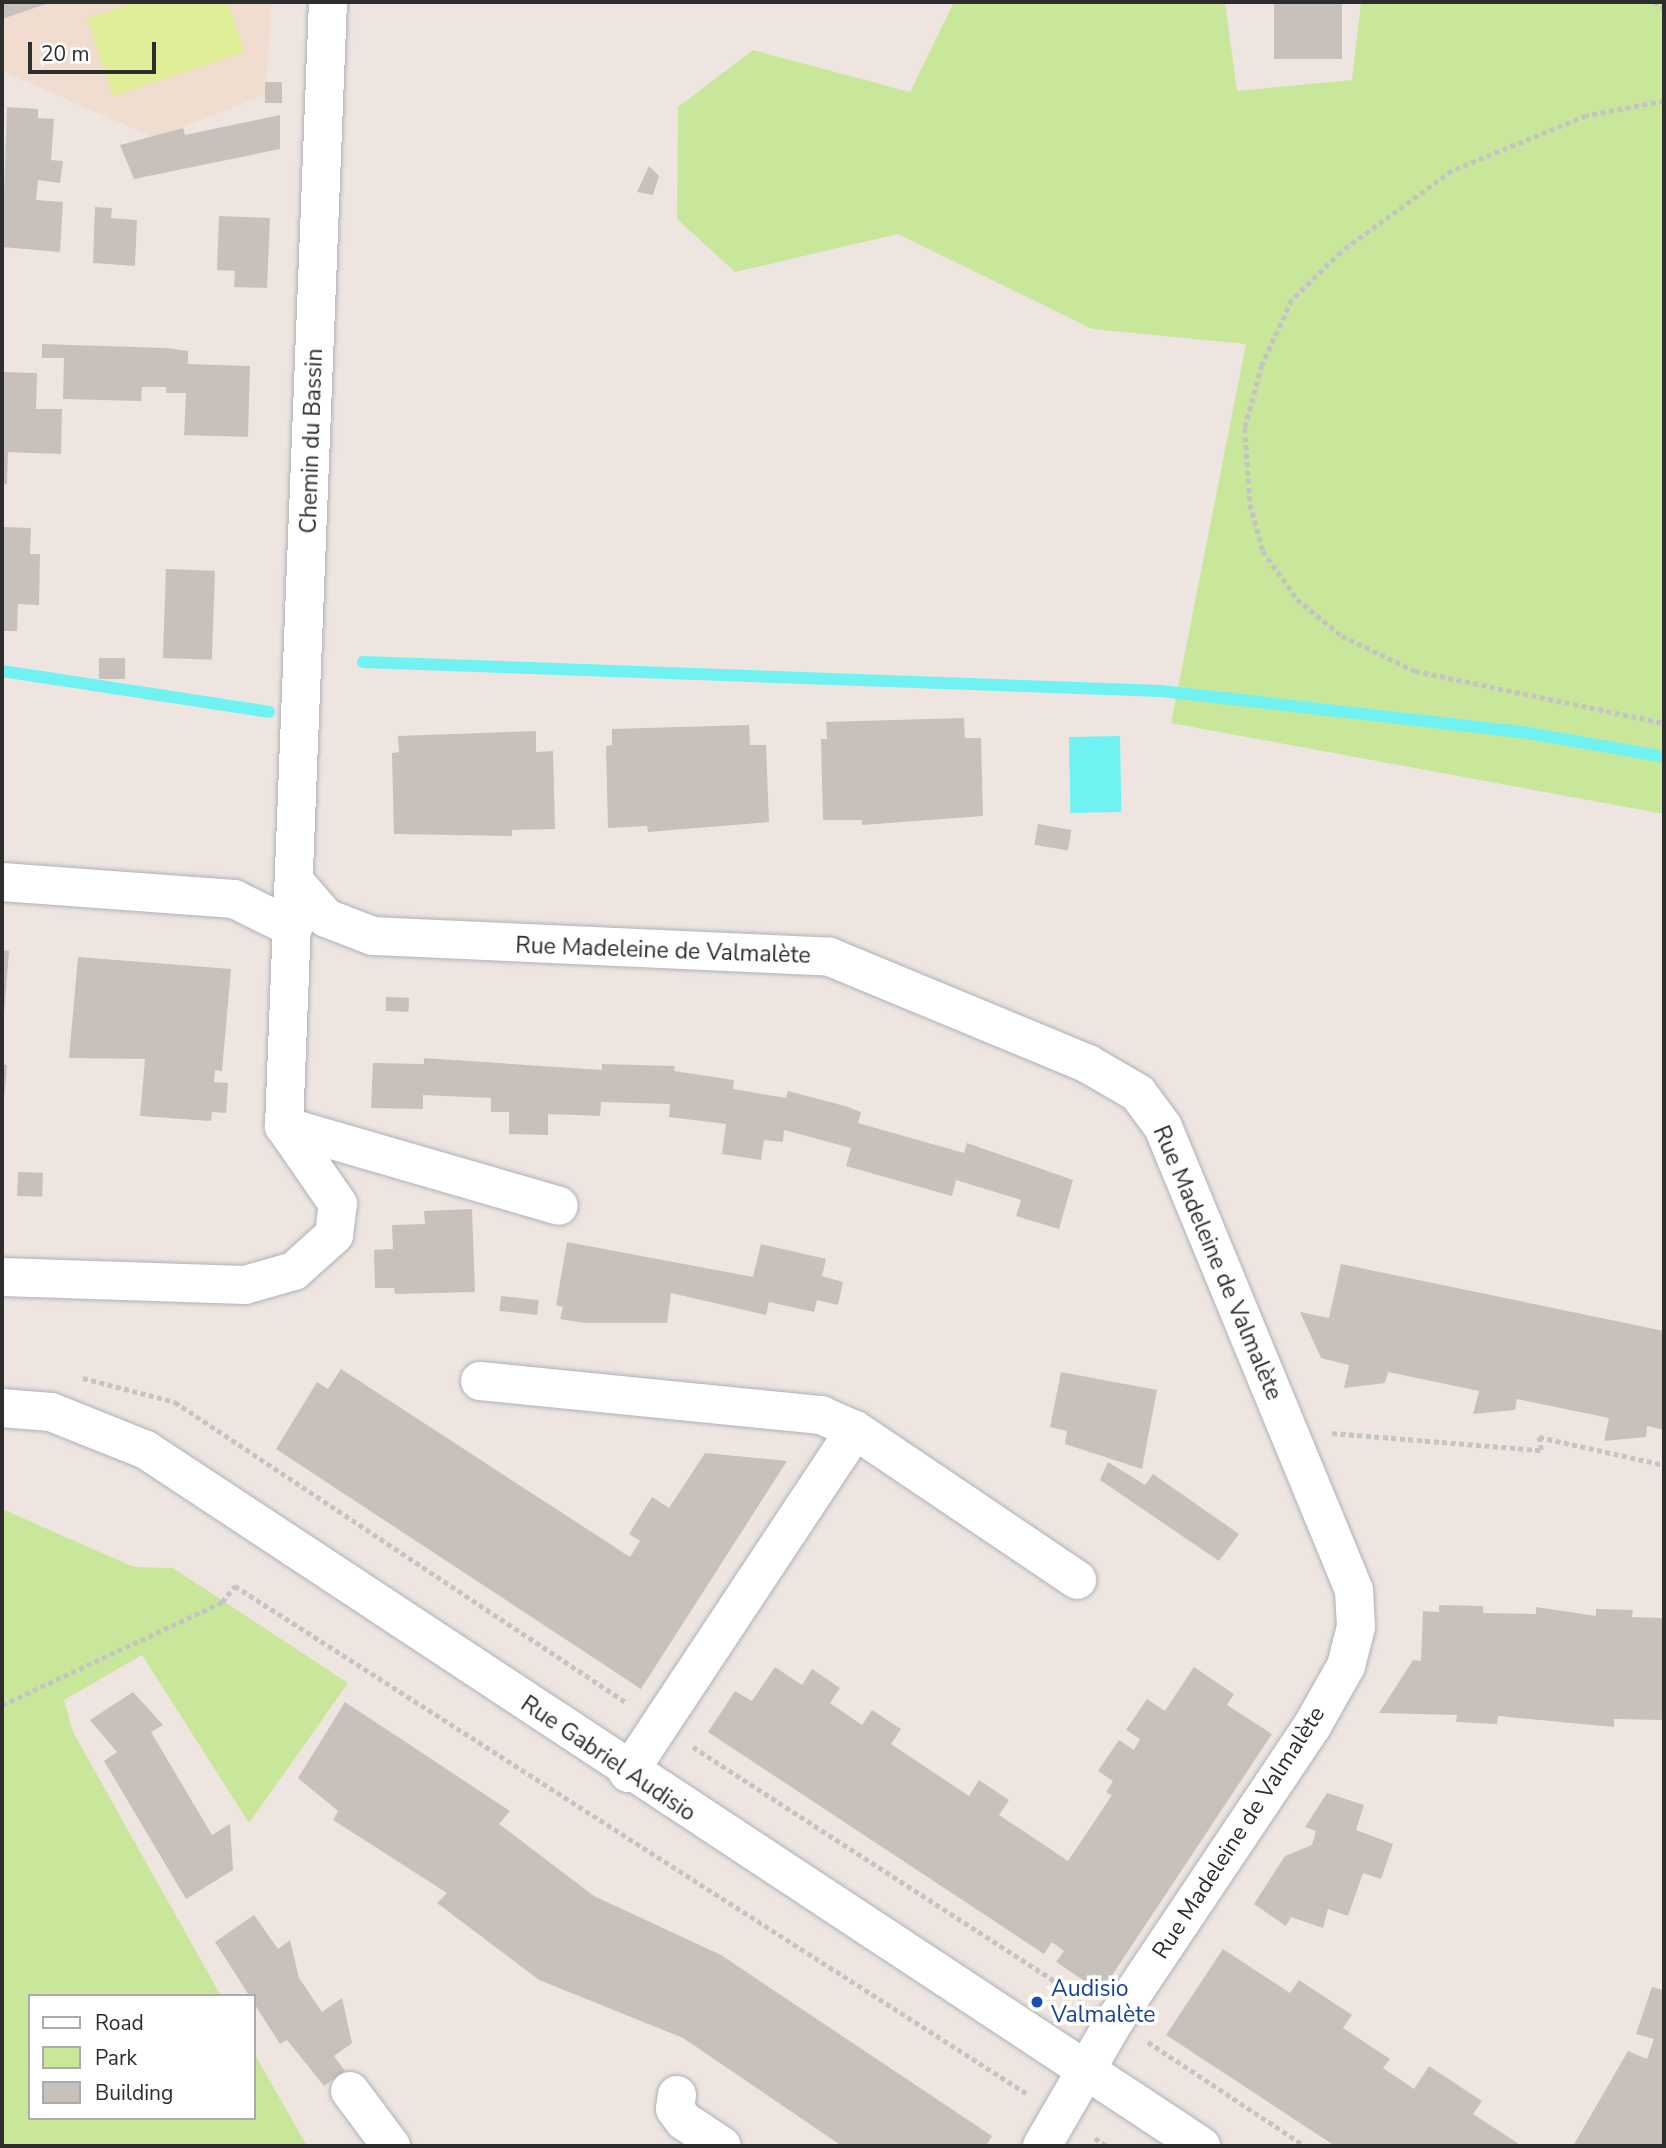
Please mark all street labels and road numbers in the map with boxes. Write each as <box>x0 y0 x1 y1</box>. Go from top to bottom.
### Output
street label: Chemin du Bassin <box>295 348 329 534</box>
street label: Rue Madeleine de Valmalète <box>515 932 811 970</box>
street label: Rue Madeleine de Valmalète <box>1147 1122 1287 1404</box>
street label: Rue Gabriel Audisio <box>515 1690 701 1828</box>
street label: Rue Madeleine de Valmalète <box>1147 1702 1331 1964</box>

